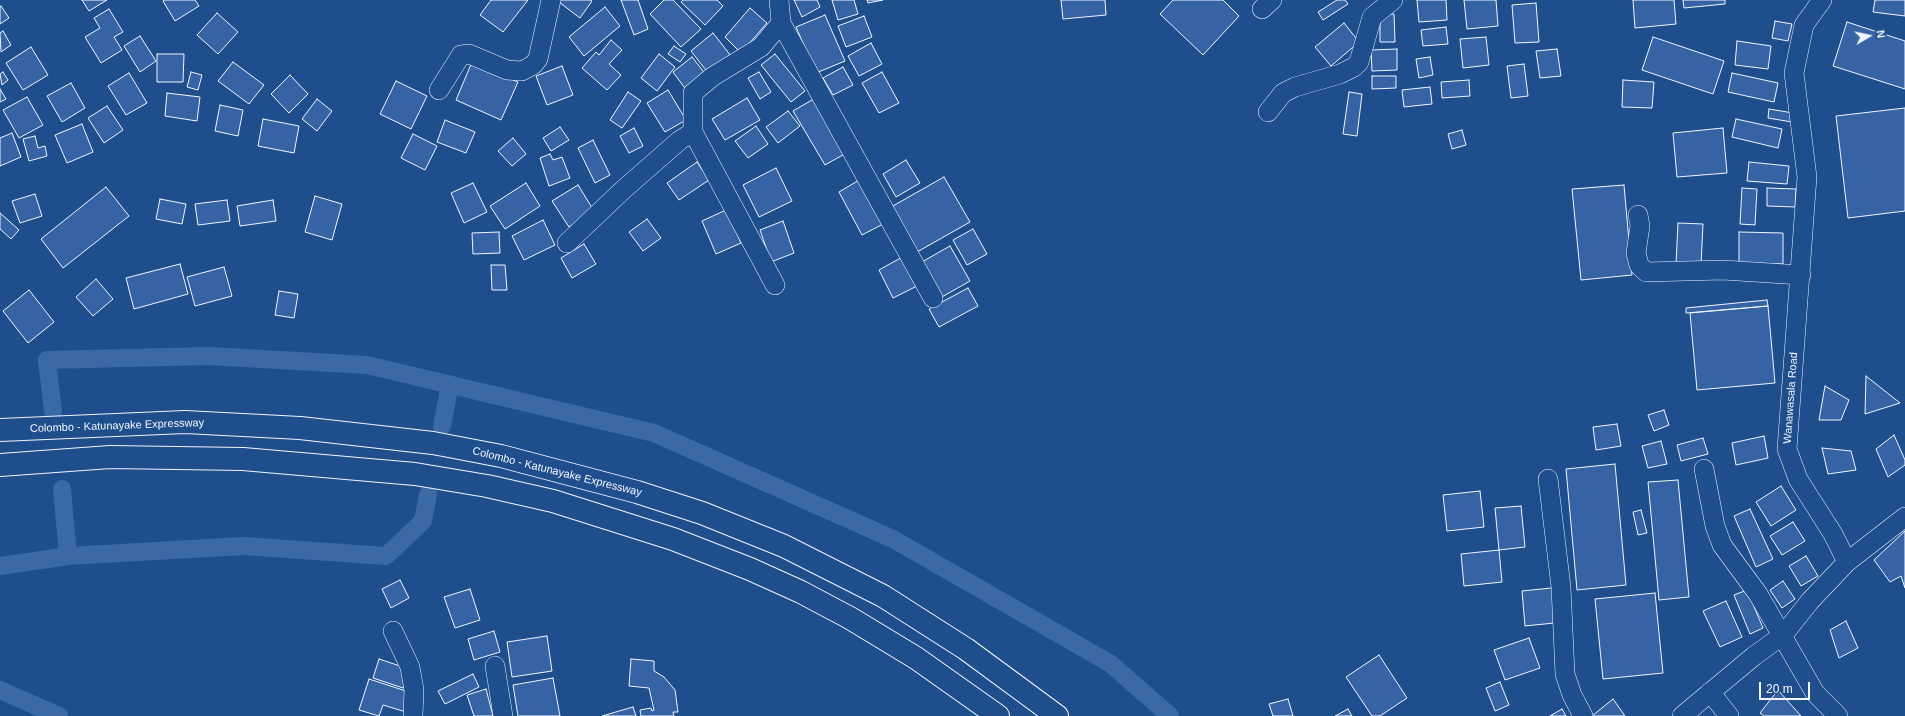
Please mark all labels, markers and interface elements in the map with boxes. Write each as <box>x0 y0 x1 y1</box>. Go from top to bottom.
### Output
north arrow <box>1849 16 1889 56</box>
text: N <box>1874 29 1887 39</box>
street label: Wanawasala Road <box>1781 352 1801 444</box>
street label: Colombo - Katunayake Expressway <box>30 416 204 436</box>
street label: Colombo - Katunayake Expressway <box>471 445 643 499</box>
scale bar <box>1761 674 1812 700</box>
text: 20 m <box>1766 682 1793 696</box>

